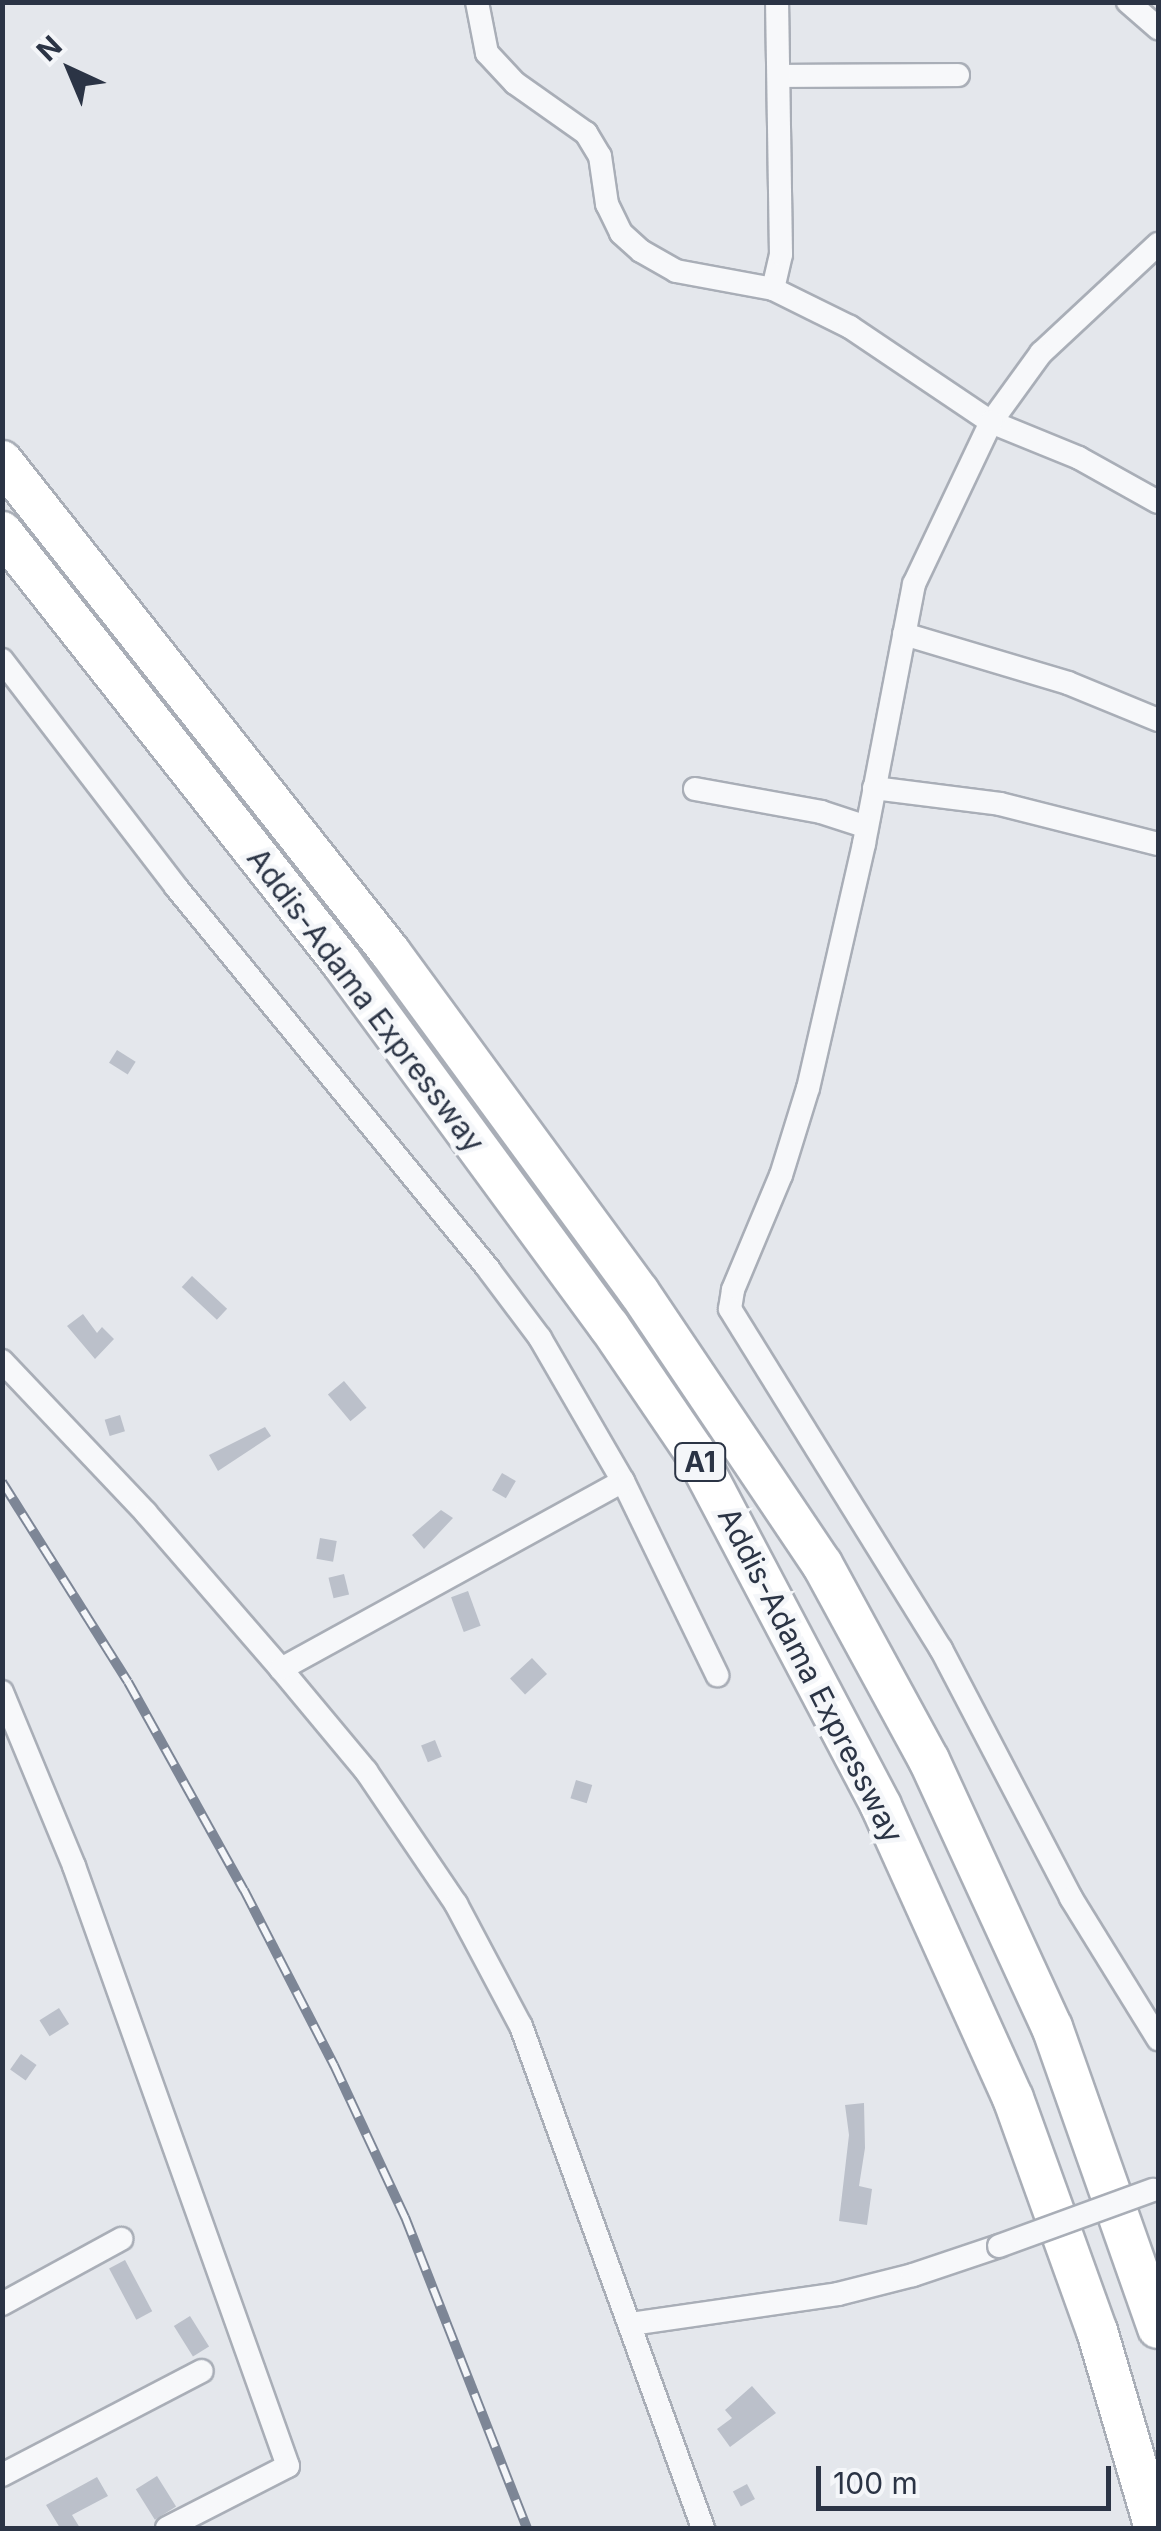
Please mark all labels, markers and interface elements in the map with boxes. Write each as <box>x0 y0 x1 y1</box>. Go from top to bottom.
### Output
north arrow <box>20 20 120 120</box>
text: N <box>30 29 69 68</box>
street label: Addis-Adama Expressway <box>240 841 492 1159</box>
road number: A1 <box>672 1439 728 1485</box>
street label: Addis-Adama Expressway <box>711 1501 911 1849</box>
scale bar <box>821 2446 1116 2508</box>
text: 100 m <box>833 2465 918 2501</box>

